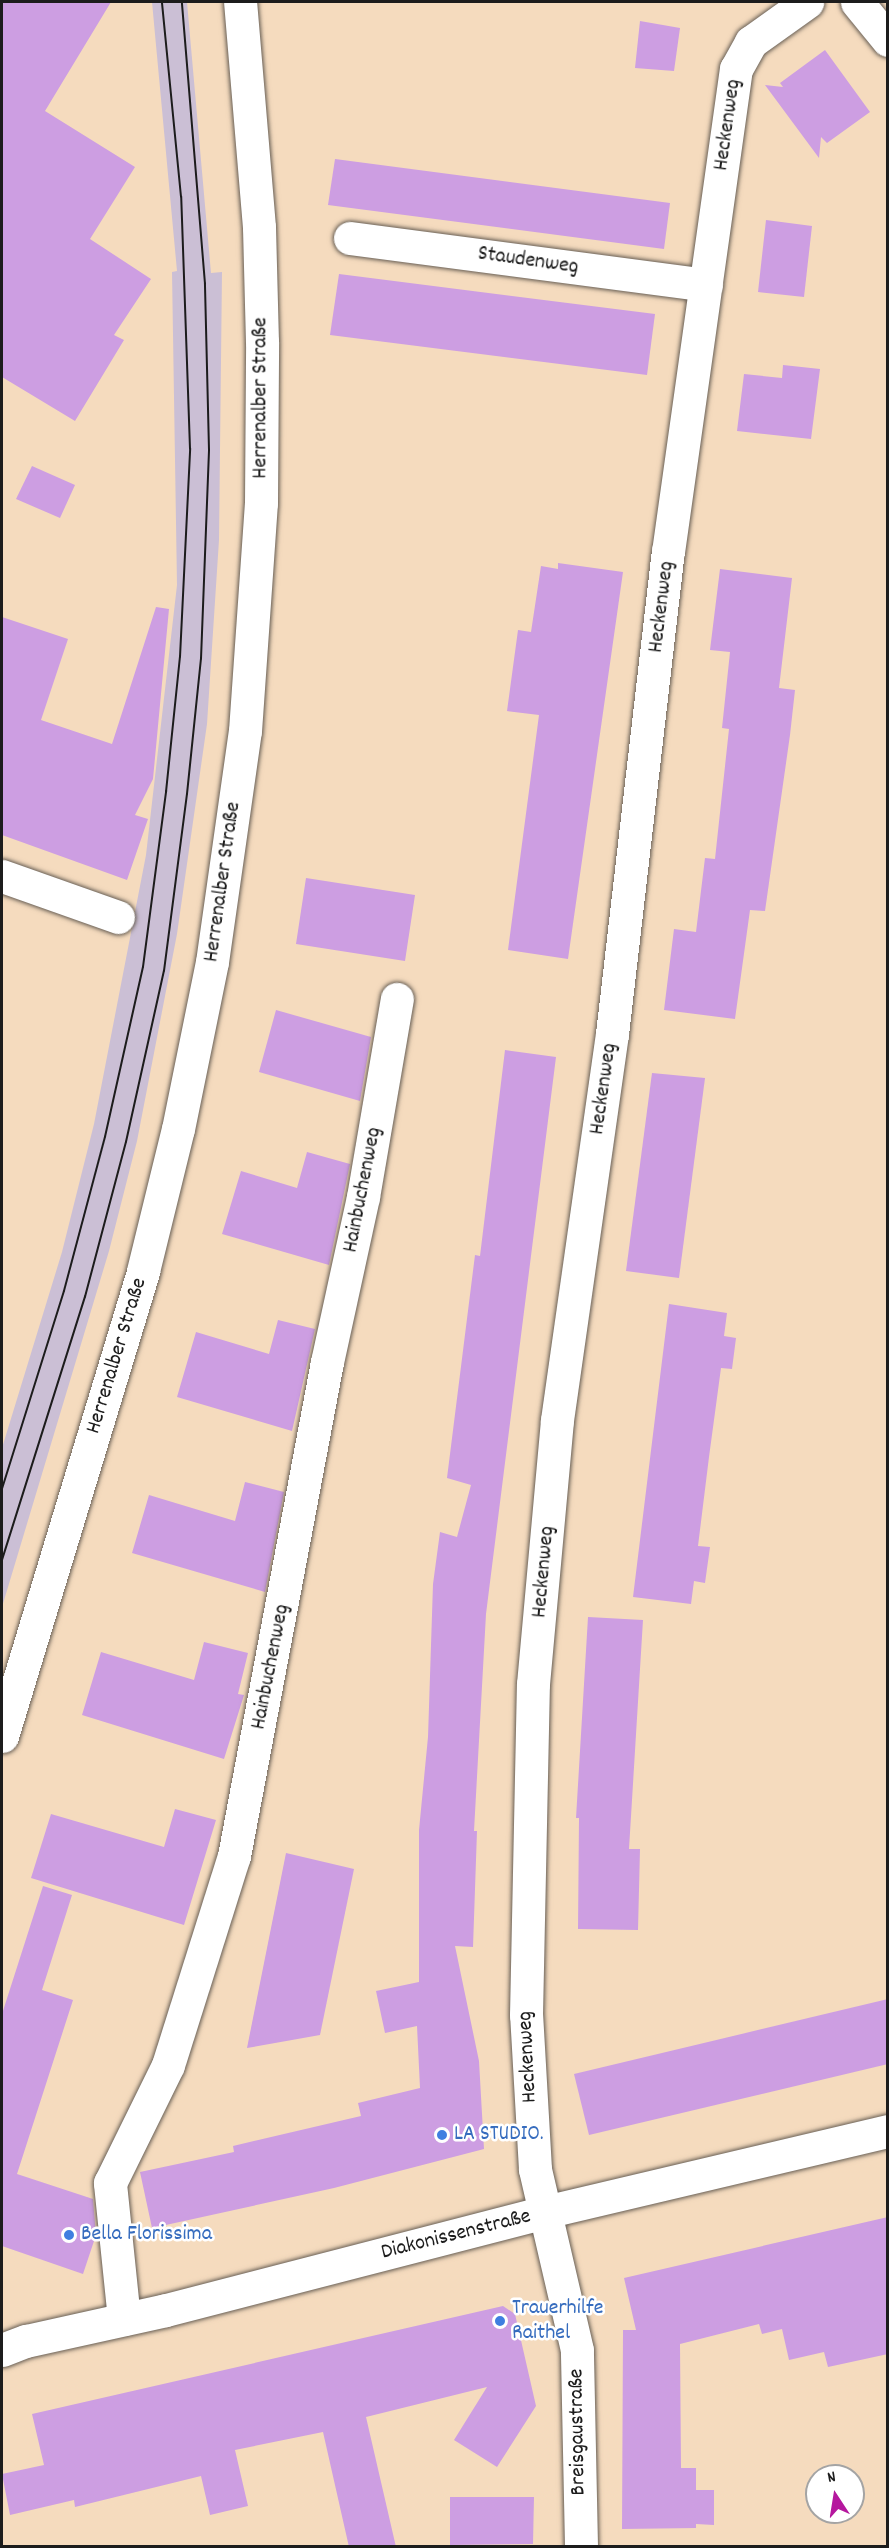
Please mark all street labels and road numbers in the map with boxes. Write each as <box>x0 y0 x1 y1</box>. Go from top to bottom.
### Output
street label: Heckenweg <box>709 78 747 172</box>
street label: Staudenweg <box>476 241 580 281</box>
street label: Herrenalber Straße <box>248 317 274 479</box>
street label: Heckenweg <box>643 560 681 654</box>
street label: Herrenalber Straße <box>199 800 247 964</box>
street label: Heckenweg <box>585 1042 623 1136</box>
street label: Hainbuchenweg <box>338 1125 388 1255</box>
street label: Herrenalber Straße <box>81 1275 153 1437</box>
street label: Heckenweg <box>527 1525 561 1619</box>
street label: Hainbuchenweg <box>246 1602 296 1732</box>
street label: Heckenweg <box>512 2010 544 2104</box>
street label: Diakonissenstraße <box>379 2204 533 2266</box>
street label: Breisgaustraße <box>564 2368 592 2496</box>

